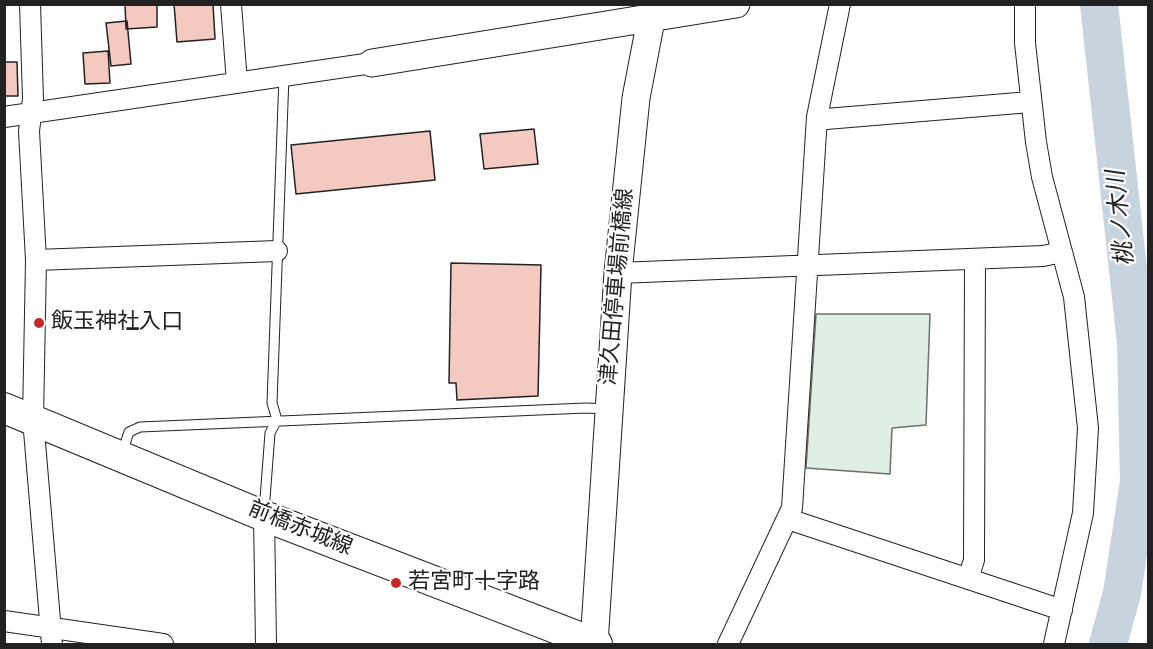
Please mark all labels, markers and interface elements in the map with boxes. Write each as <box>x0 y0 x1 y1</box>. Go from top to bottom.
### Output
water label: 桃ノ木川 <box>1103 169 1141 267</box>
street label: 津久田停車場前橋線 <box>596 187 640 387</box>
place label: 飯玉神社入口 <box>51 310 183 336</box>
marker: 飯玉神社入口 <box>32 316 46 330</box>
street label: 前橋赤城線 <box>244 496 356 562</box>
place label: 若宮町十字路 <box>408 570 540 596</box>
marker: 若宮町十字路 <box>389 576 403 590</box>

